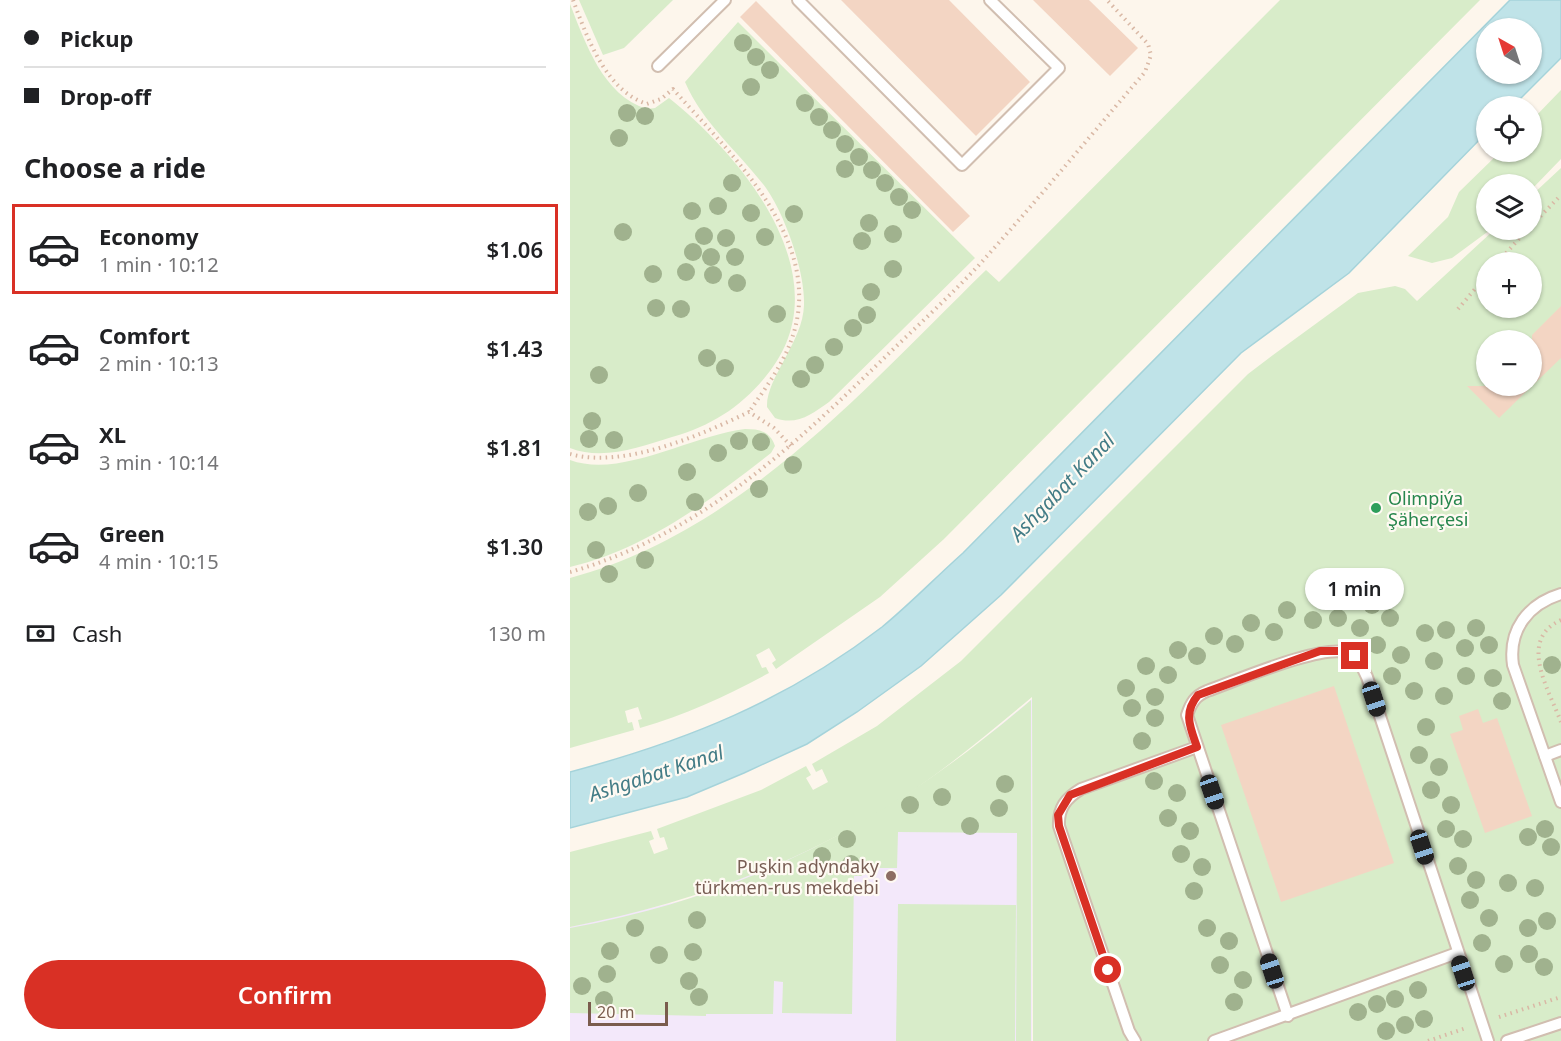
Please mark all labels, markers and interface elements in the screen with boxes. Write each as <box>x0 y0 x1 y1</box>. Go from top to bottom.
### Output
north arrow <box>1476 18 1542 84</box>
map controls <box>1476 18 1542 396</box>
text: Pickup <box>60 23 133 53</box>
text: Drop-off <box>60 81 151 111</box>
button: locate <box>1476 96 1542 162</box>
text: Choose a ride <box>24 149 206 186</box>
button: layers <box>1476 174 1542 240</box>
text: Economy <box>99 221 198 251</box>
icon: car <box>27 222 81 276</box>
text: $1.06 <box>487 234 543 264</box>
text: 1 min · 10:12 <box>99 251 219 278</box>
button: + <box>1476 252 1542 318</box>
text: Comfort <box>99 320 190 350</box>
icon: car <box>27 321 81 375</box>
button: − <box>1476 330 1542 396</box>
text: $1.43 <box>487 333 543 363</box>
text: 2 min · 10:13 <box>99 350 219 377</box>
text: XL <box>99 419 126 449</box>
icon: car <box>27 420 81 474</box>
water label: Ashgabat Kanal <box>1002 427 1121 548</box>
text: $1.81 <box>487 432 543 462</box>
text: 3 min · 10:14 <box>99 449 219 476</box>
place label: Olimpiýa Şäherçesi <box>1388 486 1468 531</box>
marker: Olimpiýa Şäherçesi <box>1369 501 1383 515</box>
text: Green <box>99 518 165 548</box>
icon: car <box>27 519 81 573</box>
text: $1.30 <box>487 531 543 561</box>
text: 4 min · 10:15 <box>99 548 219 575</box>
callout: 1 min <box>1306 569 1404 611</box>
text: 1 min <box>1327 575 1382 602</box>
icon: cash <box>24 617 57 650</box>
text: Cash <box>72 618 122 648</box>
text: 130 m <box>488 620 546 647</box>
route end <box>1341 642 1368 669</box>
car <box>1360 679 1388 719</box>
water label: Ashgabat Kanal <box>583 738 727 808</box>
car <box>1198 772 1226 812</box>
car <box>1408 827 1436 867</box>
place label: Puşkin adyndaky türkmen-rus mekdebi <box>695 854 880 899</box>
marker: Puşkin adyndaky türkmen-rus mekdebi <box>884 869 898 883</box>
car <box>1258 951 1286 991</box>
car <box>1449 953 1477 993</box>
route start <box>1094 956 1121 983</box>
button: Confirm <box>24 960 546 1029</box>
scale bar <box>588 999 668 1026</box>
text: 20 m <box>597 1001 634 1023</box>

